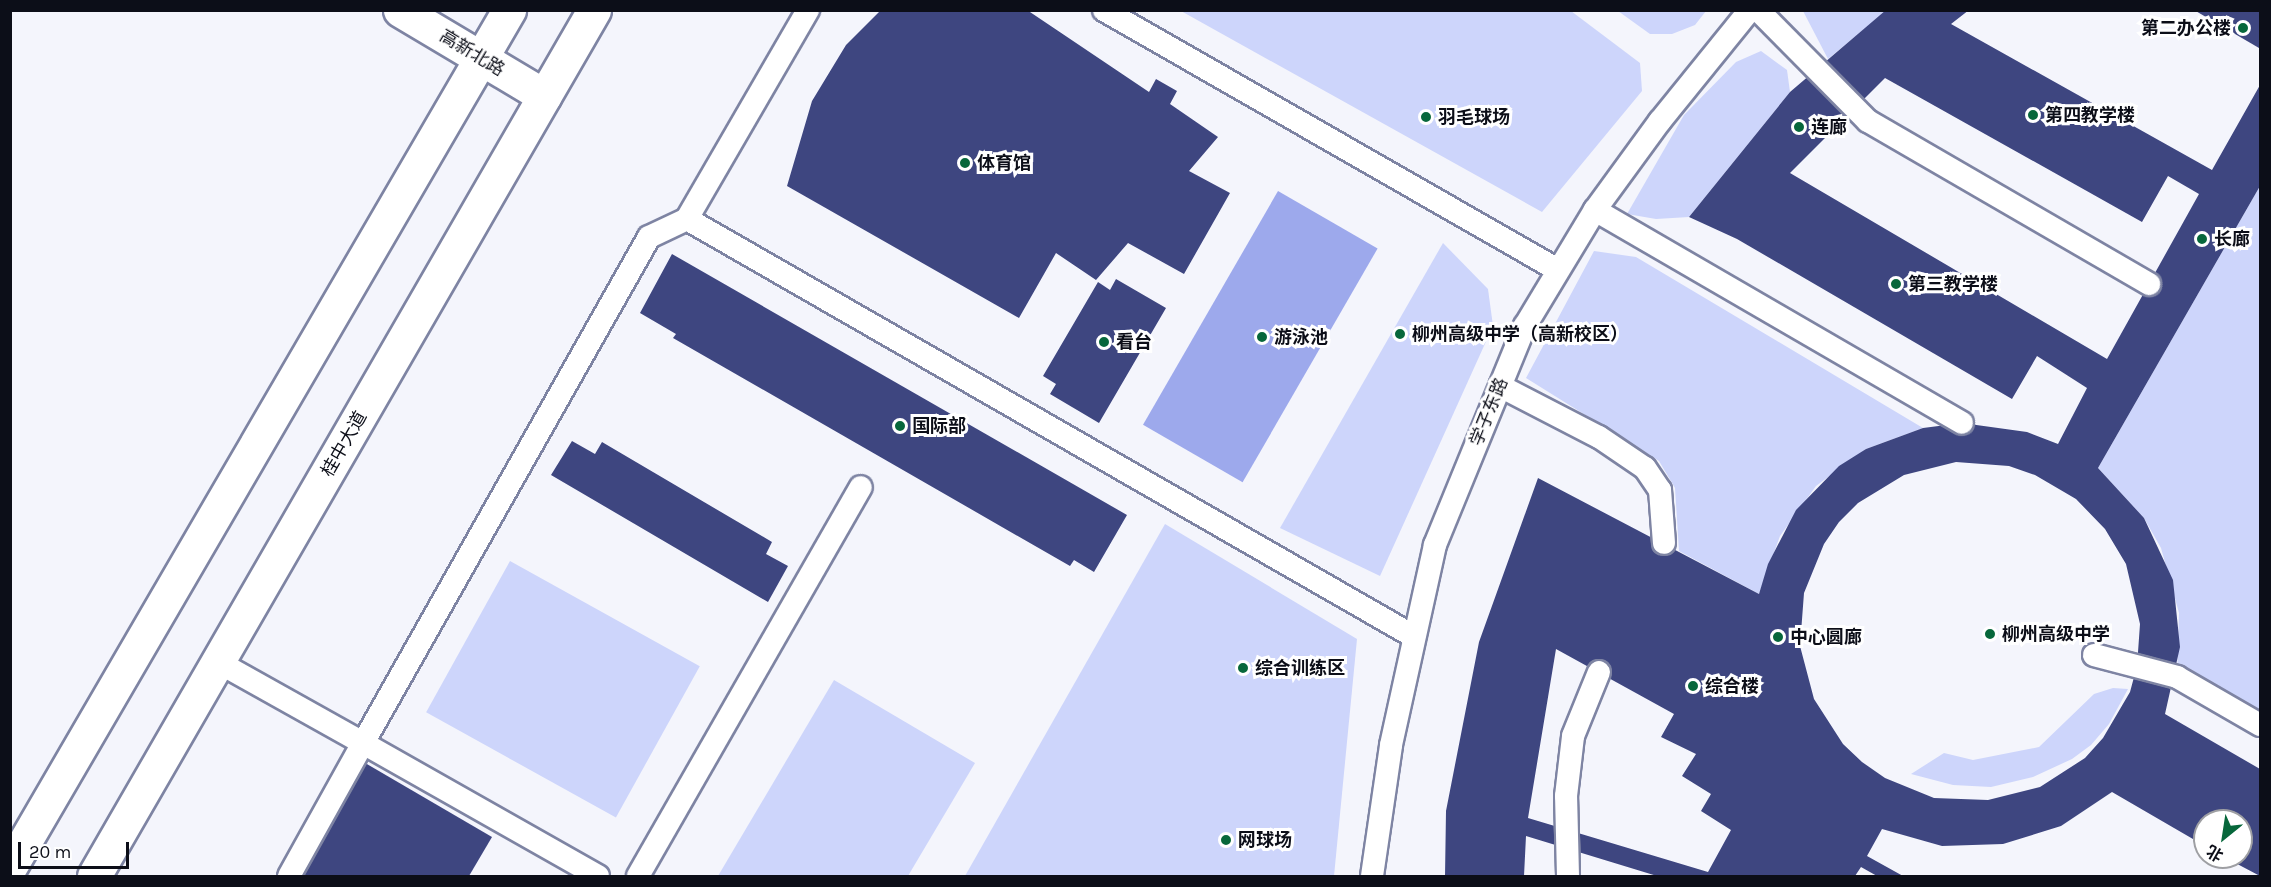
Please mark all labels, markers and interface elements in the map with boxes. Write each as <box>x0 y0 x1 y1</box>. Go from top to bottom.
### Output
place label: 第二办公楼 <box>2141 17 2231 39</box>
marker: 第二办公楼 <box>2236 21 2250 35</box>
street label: 高新北路 <box>436 25 508 81</box>
place label: 第四教学楼 <box>2045 104 2135 126</box>
place label: 羽毛球场 <box>1438 106 1510 128</box>
marker: 第四教学楼 <box>2026 108 2040 122</box>
marker: 羽毛球场 <box>1419 110 1433 124</box>
place label: 连廊 <box>1811 116 1847 138</box>
marker: 连廊 <box>1792 120 1806 134</box>
place label: 体育馆 <box>977 152 1031 174</box>
marker: 体育馆 <box>958 156 972 170</box>
place label: 长廊 <box>2214 228 2250 250</box>
marker: 长廊 <box>2195 232 2209 246</box>
place label: 第三教学楼 <box>1908 273 1998 295</box>
marker: 第三教学楼 <box>1889 277 1903 291</box>
place label: 柳州高级中学（高新校区） <box>1412 323 1628 345</box>
place label: 游泳池 <box>1274 326 1328 348</box>
marker: 柳州高级中学（高新校区） <box>1393 327 1407 341</box>
marker: 游泳池 <box>1255 330 1269 344</box>
place label: 看台 <box>1116 331 1152 353</box>
marker: 看台 <box>1097 335 1111 349</box>
street label: 学子东路 <box>1466 375 1512 449</box>
street label: 桂中大道 <box>317 407 371 481</box>
place label: 国际部 <box>912 415 966 437</box>
marker: 国际部 <box>893 419 907 433</box>
place label: 柳州高级中学 <box>2002 623 2110 645</box>
place label: 中心圆廊 <box>1790 626 1862 648</box>
marker: 柳州高级中学 <box>1983 627 1997 641</box>
marker: 中心圆廊 <box>1771 630 1785 644</box>
place label: 综合训练区 <box>1255 657 1345 679</box>
marker: 综合训练区 <box>1236 661 1250 675</box>
place label: 综合楼 <box>1705 675 1759 697</box>
marker: 综合楼 <box>1686 679 1700 693</box>
north arrow <box>2193 809 2253 869</box>
place label: 网球场 <box>1238 829 1292 851</box>
scale bar <box>21 830 132 868</box>
marker: 网球场 <box>1219 833 1233 847</box>
text: 20 m <box>29 841 71 863</box>
text: 北 <box>2203 841 2226 866</box>

